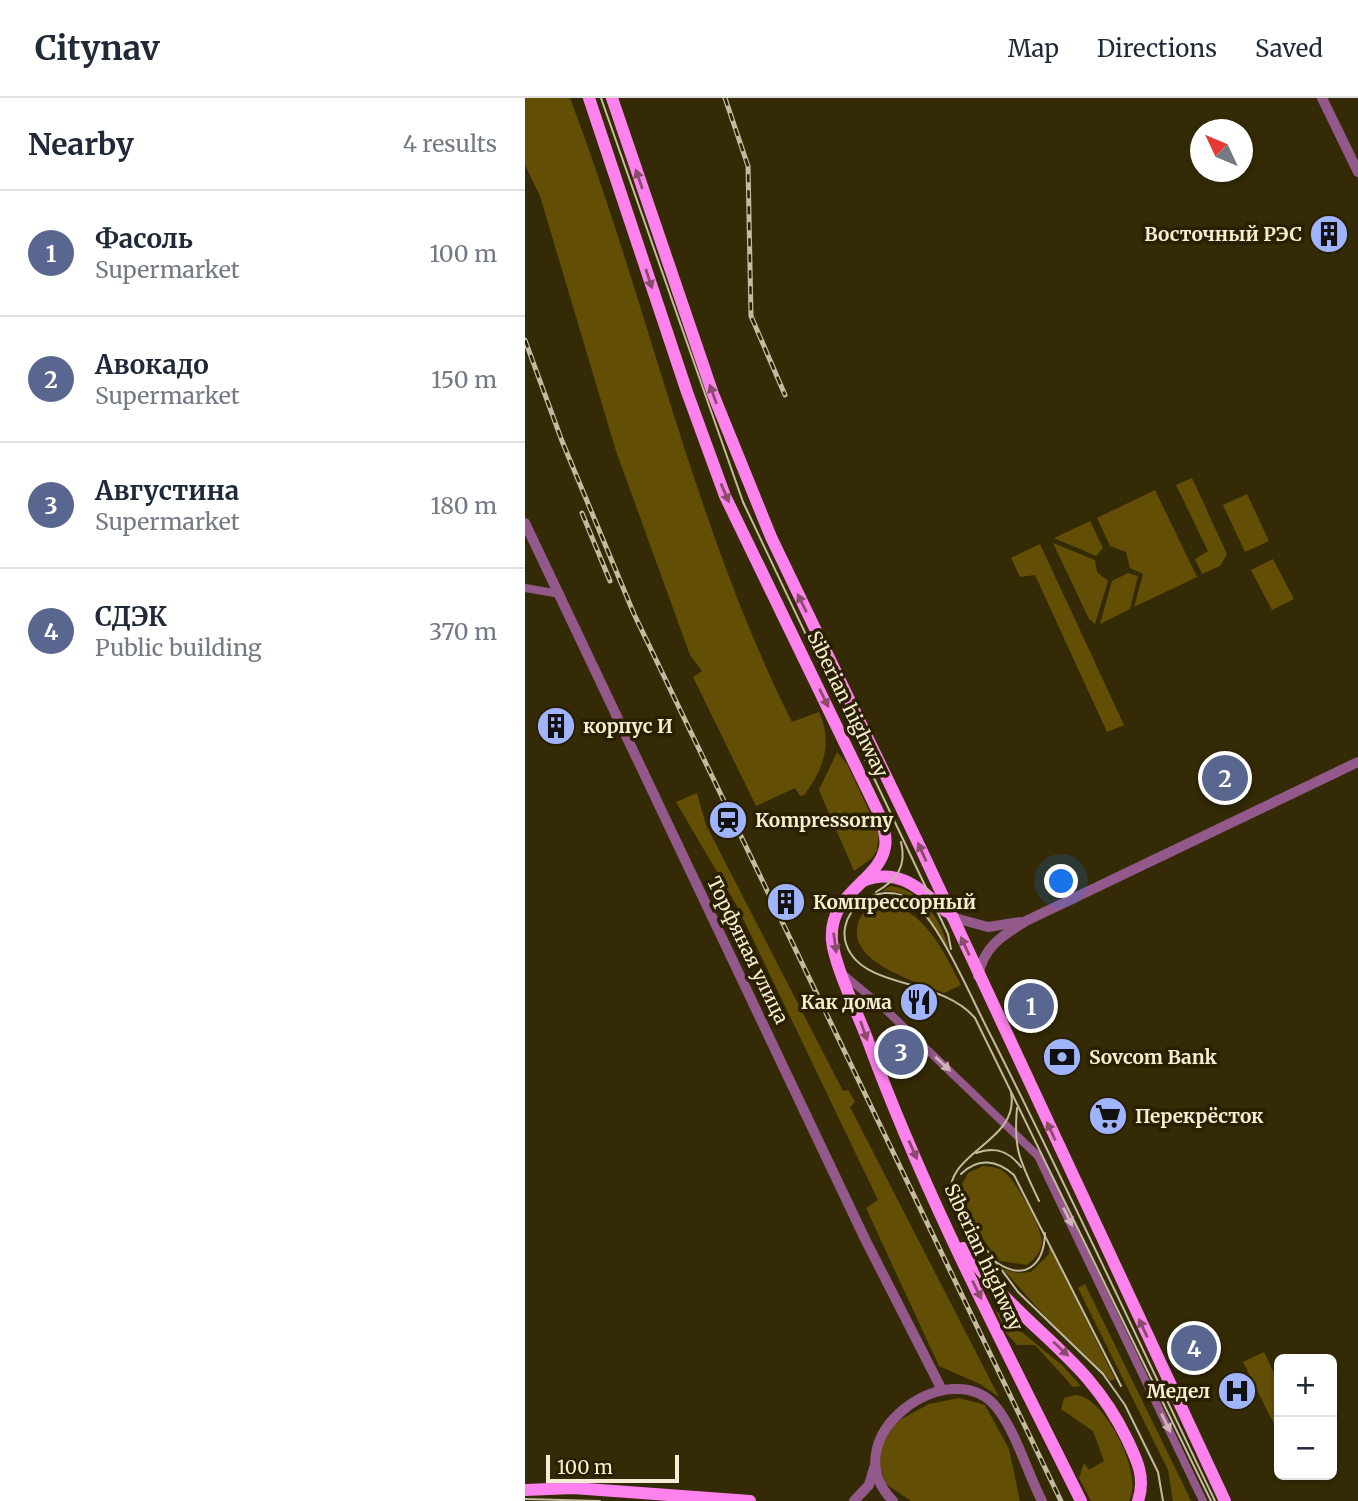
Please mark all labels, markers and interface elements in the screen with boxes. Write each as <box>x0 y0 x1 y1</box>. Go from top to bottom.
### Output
text: Citynav <box>35 28 160 69</box>
text: Map <box>1008 33 1059 64</box>
text: Directions <box>1097 33 1217 64</box>
text: Saved <box>1255 33 1323 64</box>
north arrow <box>1190 119 1253 182</box>
text: Nearby <box>28 125 134 163</box>
text: 4 results <box>403 129 497 158</box>
one-way arrow <box>633 168 644 189</box>
building icon: Восточный РЭС <box>1308 213 1350 255</box>
text: Фасоль <box>95 222 193 255</box>
place label: Восточный РЭС <box>1144 222 1302 246</box>
text: 1 <box>46 239 56 268</box>
text: 100 m <box>429 239 497 268</box>
text: Supermarket <box>95 255 240 284</box>
one-way arrow <box>645 268 655 289</box>
text: Авокадо <box>95 348 209 381</box>
text: 2 <box>44 365 58 394</box>
text: 150 m <box>431 365 497 394</box>
text: Supermarket <box>95 381 240 410</box>
one-way arrow <box>708 383 719 404</box>
text: Августина <box>95 474 239 507</box>
one-way arrow <box>719 483 730 504</box>
text: 3 <box>44 491 58 520</box>
text: 180 m <box>431 491 497 520</box>
text: Supermarket <box>95 507 240 536</box>
one-way arrow <box>797 593 808 613</box>
text: СДЭК <box>95 600 167 633</box>
text: 4 <box>44 617 58 646</box>
text: 370 m <box>429 617 497 646</box>
street label: Siberian highway <box>802 627 894 781</box>
text: Public building <box>95 633 262 662</box>
one-way arrow <box>818 688 829 708</box>
building icon: корпус И <box>535 705 577 747</box>
place label: корпус И <box>583 714 673 738</box>
pin: 2 <box>1202 752 1248 804</box>
station icon: Kompressorny <box>707 799 749 841</box>
place label: Kompressorny <box>755 808 894 832</box>
one-way arrow <box>916 842 928 862</box>
your location <box>1044 864 1078 898</box>
street label: Торфяная улица <box>702 872 794 1028</box>
building icon: Компрессорный <box>765 881 807 923</box>
place label: Компрессорный <box>813 890 976 914</box>
one-way arrow <box>829 932 840 954</box>
one-way arrow <box>959 936 971 956</box>
pin: 1 <box>1008 980 1054 1032</box>
restaurant icon: Как дома <box>898 981 940 1023</box>
place label: Как дома <box>801 990 892 1014</box>
one-way arrow <box>859 1021 870 1042</box>
pin: 3 <box>878 1026 924 1078</box>
bank icon: Sovcom Bank <box>1041 1036 1083 1078</box>
place label: Sovcom Bank <box>1089 1045 1218 1069</box>
one-way arrow <box>934 1055 951 1071</box>
supermarket icon: Перекрёсток <box>1087 1095 1129 1137</box>
place label: Перекрёсток <box>1135 1104 1264 1128</box>
one-way arrow <box>1045 1121 1056 1141</box>
one-way arrow <box>907 1140 919 1160</box>
street label: Siberian highway <box>939 1180 1029 1334</box>
one-way arrow <box>1063 1207 1074 1228</box>
one-way arrow <box>971 1280 982 1300</box>
one-way arrow <box>1138 1318 1149 1339</box>
pin: 4 <box>1171 1322 1217 1374</box>
one-way arrow <box>1052 1341 1069 1357</box>
map controls <box>1274 1354 1337 1480</box>
button: + <box>1274 1354 1337 1417</box>
hospital icon: Медел <box>1216 1370 1258 1412</box>
place label: Медел <box>1147 1379 1210 1403</box>
one-way arrow <box>1160 1413 1172 1433</box>
button: − <box>1274 1417 1337 1480</box>
scale bar <box>546 1452 679 1484</box>
text: 100 m <box>557 1455 613 1479</box>

